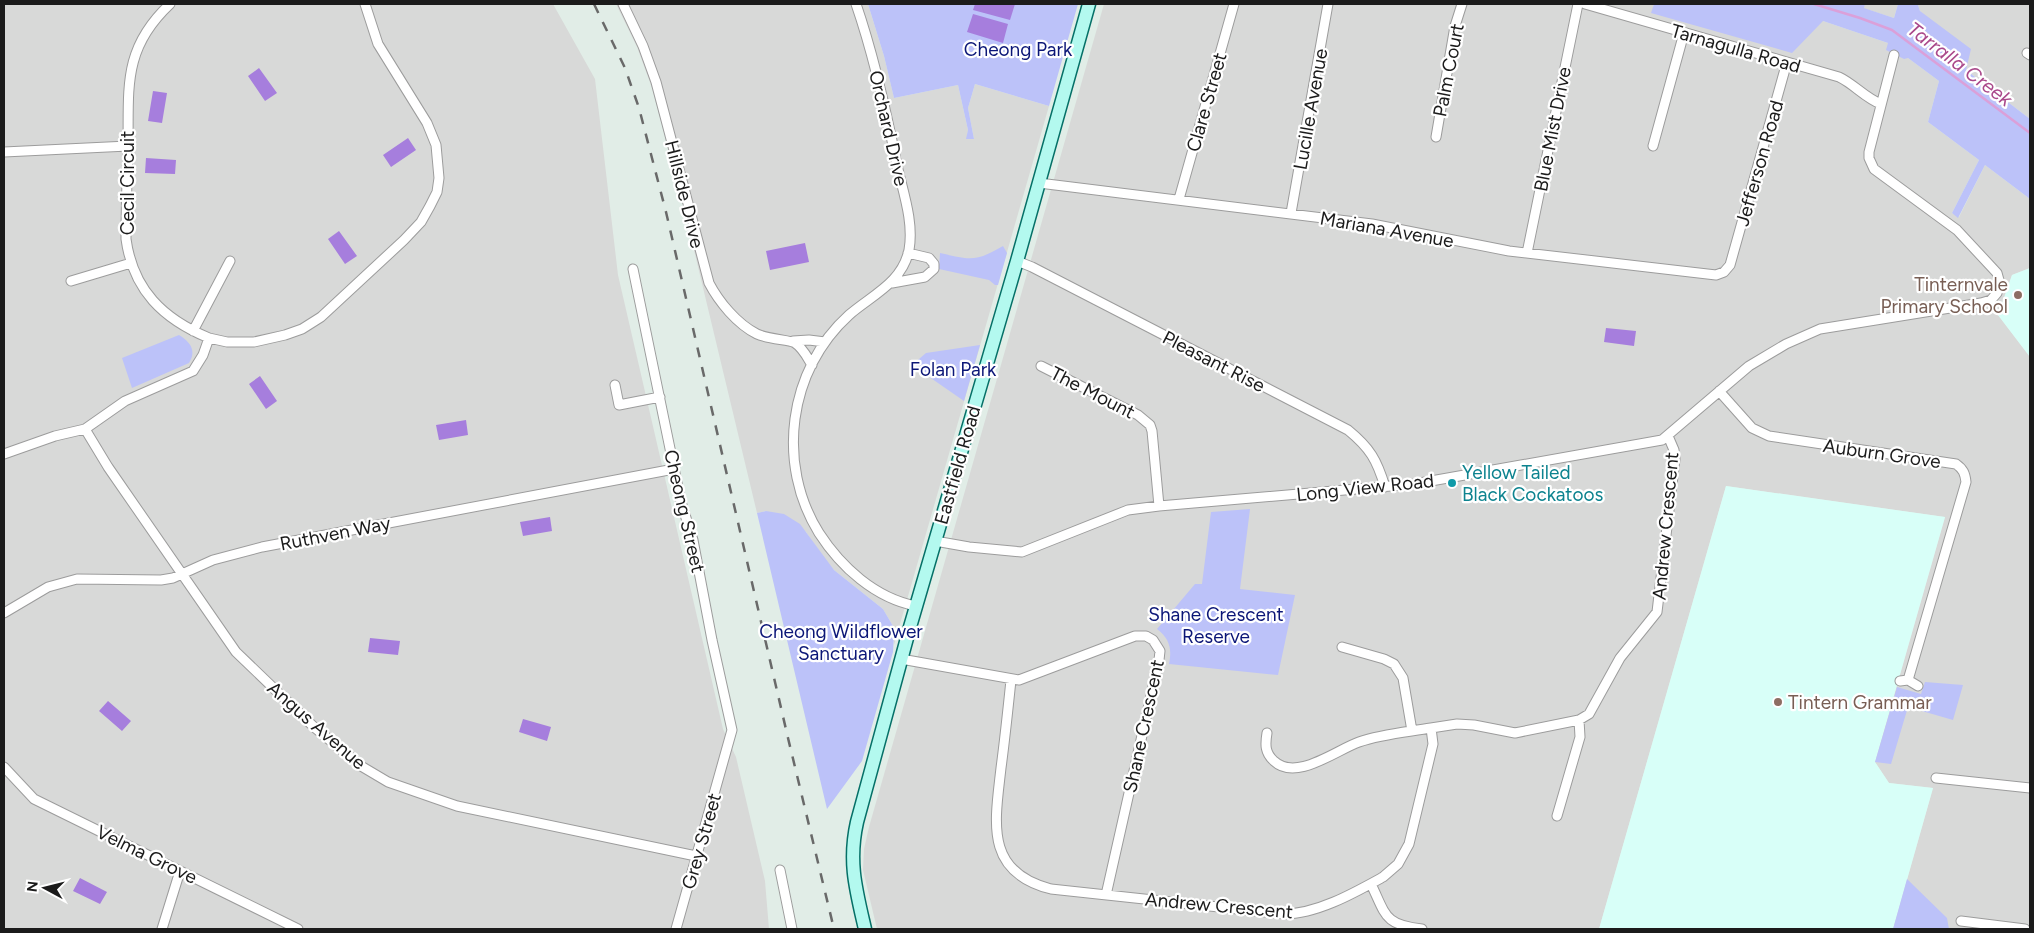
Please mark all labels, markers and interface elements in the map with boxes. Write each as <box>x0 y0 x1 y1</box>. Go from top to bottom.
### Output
water label: Tarralla Creek <box>1903 17 2018 112</box>
street label: Tarnagulla Road <box>1668 19 1803 78</box>
street label: Palm Court <box>1428 22 1469 119</box>
park label: Cheong Park <box>964 38 1073 61</box>
street label: Lucille Avenue <box>1288 47 1332 172</box>
street label: Clare Street <box>1181 50 1232 154</box>
street label: Blue Mist Drive <box>1529 65 1576 193</box>
street label: Orchard Drive <box>864 68 913 188</box>
street label: Jefferson Road <box>1731 98 1788 229</box>
street label: Cecil Circuit <box>116 131 139 235</box>
street label: Hillside Drive <box>660 138 709 250</box>
street label: Mariana Avenue <box>1318 206 1456 253</box>
place label: Tinternvale Primary School <box>1881 273 2008 318</box>
marker: Tinternvale Primary School <box>2012 289 2024 301</box>
street label: Pleasant Rise <box>1159 326 1269 397</box>
park label: Folan Park <box>910 358 997 381</box>
street label: The Mount <box>1047 361 1139 423</box>
street label: Eastfield Road <box>930 403 985 527</box>
street label: Auburn Grove <box>1822 434 1942 473</box>
street label: Cheong Street <box>659 447 710 575</box>
street label: Andrew Crescent <box>1648 451 1683 601</box>
place label: Yellow Tailed Black Cockatoos <box>1462 461 1604 506</box>
street label: Long View Road <box>1295 469 1435 506</box>
marker: Yellow Tailed Black Cockatoos <box>1446 477 1458 489</box>
street label: Ruthven Way <box>278 511 392 556</box>
park label: Shane Crescent Reserve <box>1148 603 1284 648</box>
park label: Cheong Wildflower Sanctuary <box>759 620 923 665</box>
street label: Shane Crescent <box>1118 657 1169 795</box>
street label: Angus Avenue <box>263 676 371 774</box>
place label: Tintern Grammar <box>1788 691 1932 714</box>
marker: Tintern Grammar <box>1772 696 1784 708</box>
street label: Grey Street <box>677 790 726 892</box>
street label: Velma Grove <box>93 820 201 889</box>
north arrow <box>20 863 70 913</box>
text: N <box>23 880 42 893</box>
street label: Andrew Crescent <box>1144 888 1294 923</box>

